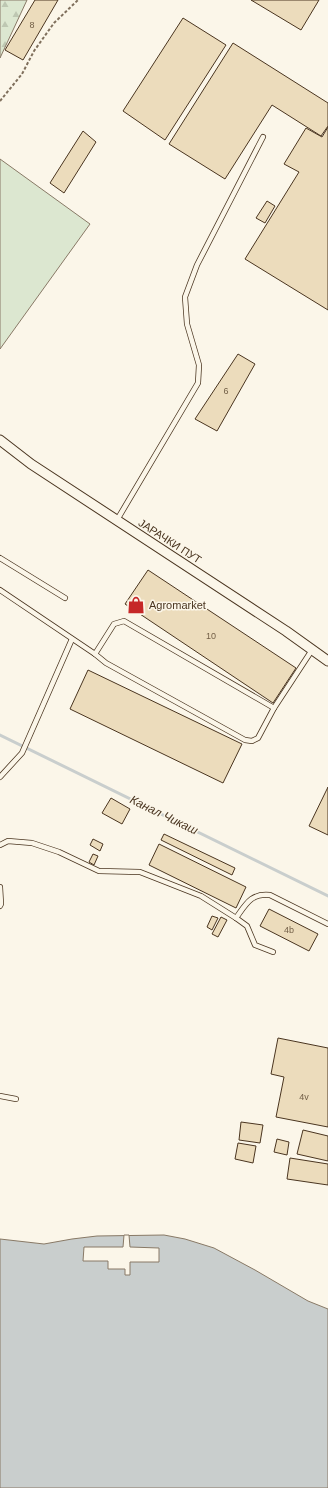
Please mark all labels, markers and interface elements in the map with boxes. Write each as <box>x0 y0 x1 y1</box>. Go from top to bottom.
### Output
house number: 8 <box>29 20 35 30</box>
house number: 6 <box>223 386 229 396</box>
street label: ЈАРАЧКИ ПУТ <box>136 516 204 566</box>
shop icon: Agromarket <box>126 595 146 615</box>
place label: Agromarket <box>149 599 206 611</box>
house number: 10 <box>206 631 216 641</box>
water label: Канал Чикаш <box>128 792 200 838</box>
house number: 4b <box>284 925 294 935</box>
house number: 4v <box>299 1092 309 1102</box>

